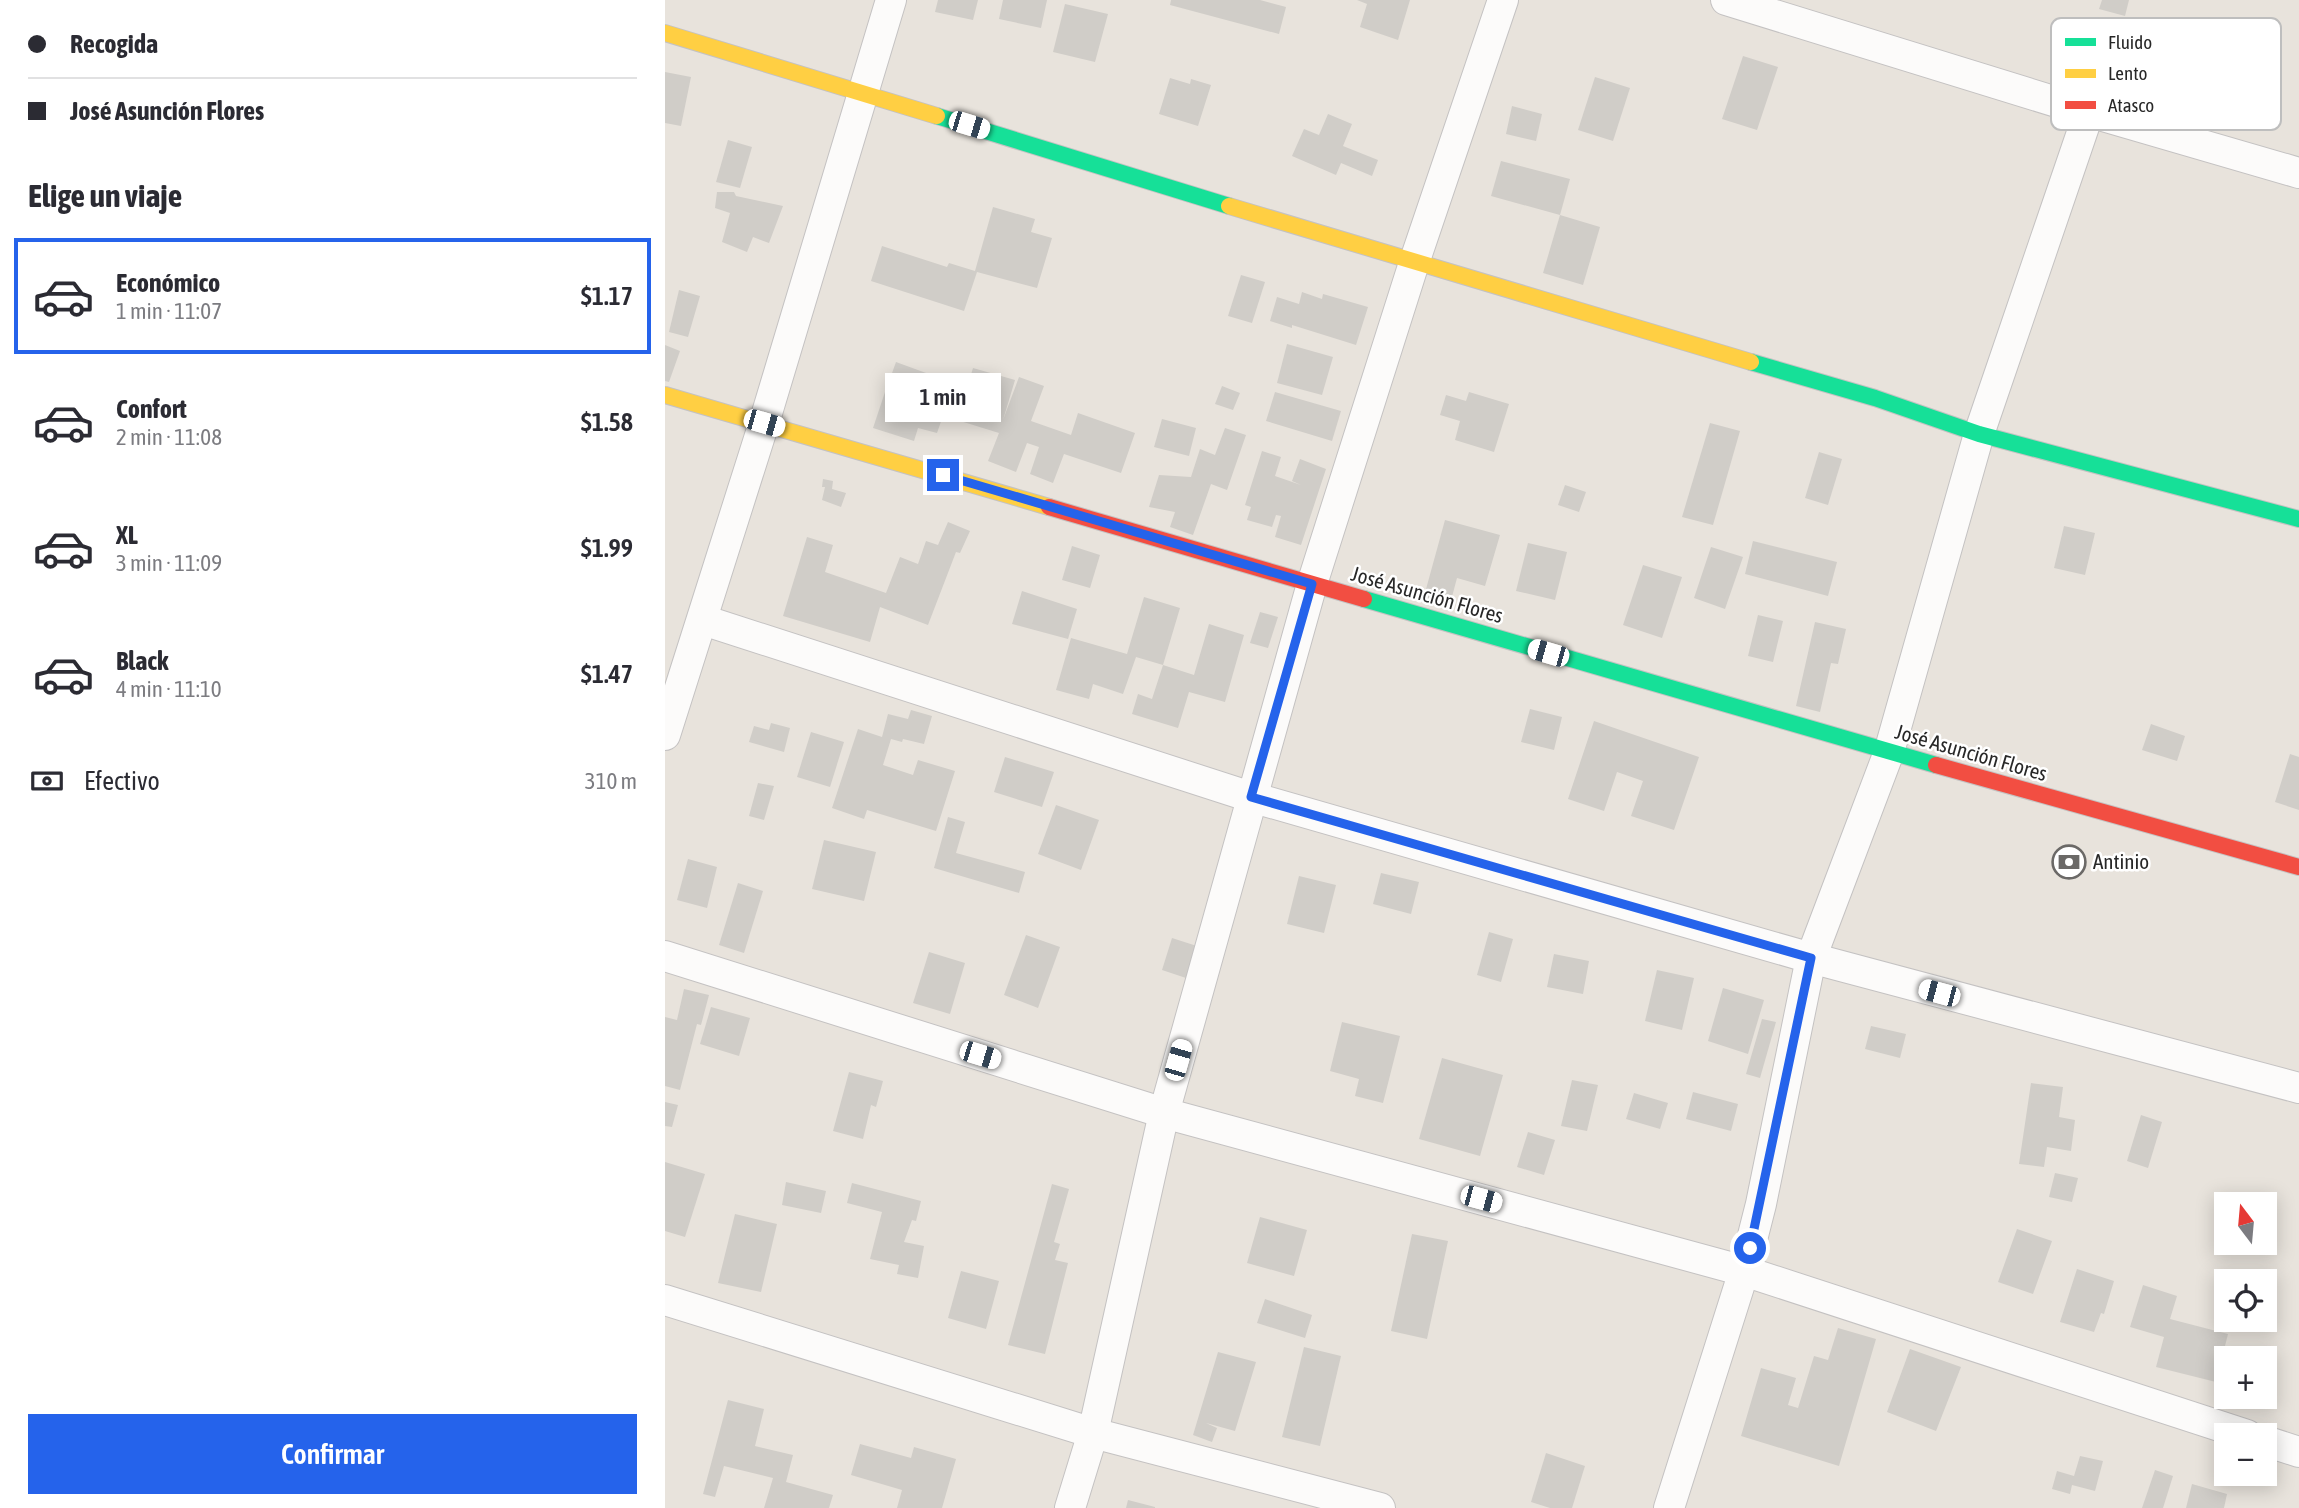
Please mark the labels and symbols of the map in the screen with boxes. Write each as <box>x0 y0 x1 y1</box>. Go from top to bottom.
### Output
legend <box>2051 18 2281 130</box>
text: Fluido <box>2108 31 2152 53</box>
text: Lento <box>2108 62 2147 84</box>
text: Atasco <box>2108 94 2154 116</box>
car <box>946 109 993 141</box>
callout: 1 min <box>885 374 1001 422</box>
car <box>741 407 788 439</box>
route end <box>927 459 959 491</box>
street label: José Asunción Flores <box>1349 561 1506 627</box>
car <box>1525 637 1572 669</box>
street label: José Asunción Flores <box>1893 719 2050 785</box>
bank icon: Antinio <box>2050 843 2088 881</box>
place label: Antinio <box>2093 849 2149 873</box>
car <box>1916 977 1963 1009</box>
car <box>1163 1037 1194 1083</box>
car <box>957 1039 1004 1071</box>
car <box>1458 1183 1505 1215</box>
north arrow <box>2214 1192 2277 1255</box>
route start <box>1734 1232 1766 1264</box>

